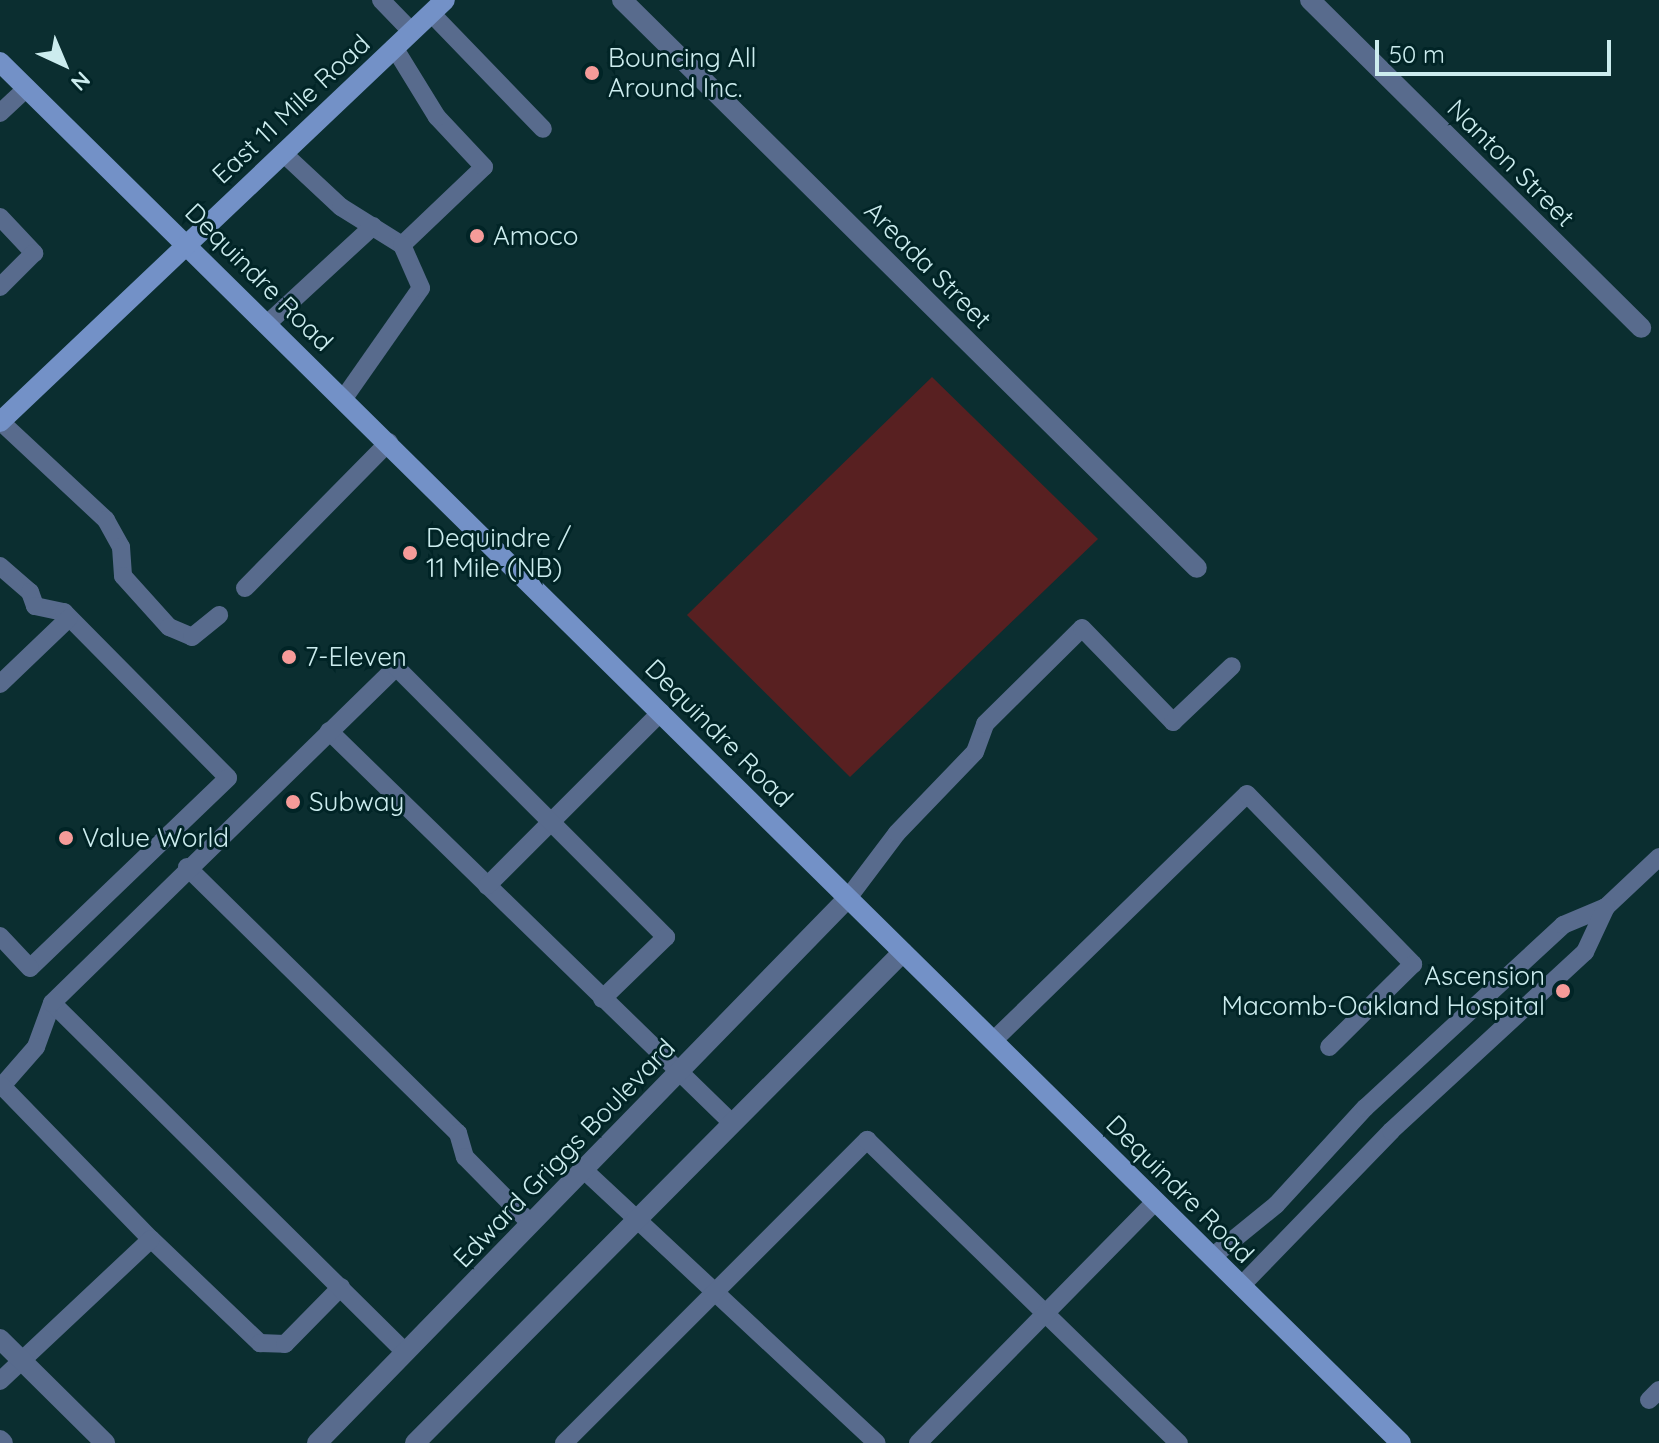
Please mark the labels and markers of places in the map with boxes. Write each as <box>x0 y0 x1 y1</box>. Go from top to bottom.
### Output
place label: Bouncing All Around Inc. <box>608 42 757 104</box>
marker: Bouncing All Around Inc. <box>583 64 601 82</box>
place label: Amoco <box>493 220 578 252</box>
marker: Amoco <box>468 227 486 245</box>
place label: Dequindre / 11 Mile (NB) <box>426 522 571 584</box>
marker: Dequindre / 11 Mile (NB) <box>401 544 419 562</box>
place label: 7-Eleven <box>305 641 407 673</box>
marker: 7-Eleven <box>280 648 298 666</box>
place label: Subway <box>309 786 404 818</box>
marker: Subway <box>284 793 302 811</box>
place label: Value World <box>82 822 229 854</box>
marker: Value World <box>57 829 75 847</box>
place label: Ascension Macomb-Oakland Hospital <box>1221 960 1545 1022</box>
marker: Ascension Macomb-Oakland Hospital <box>1552 980 1574 1002</box>

